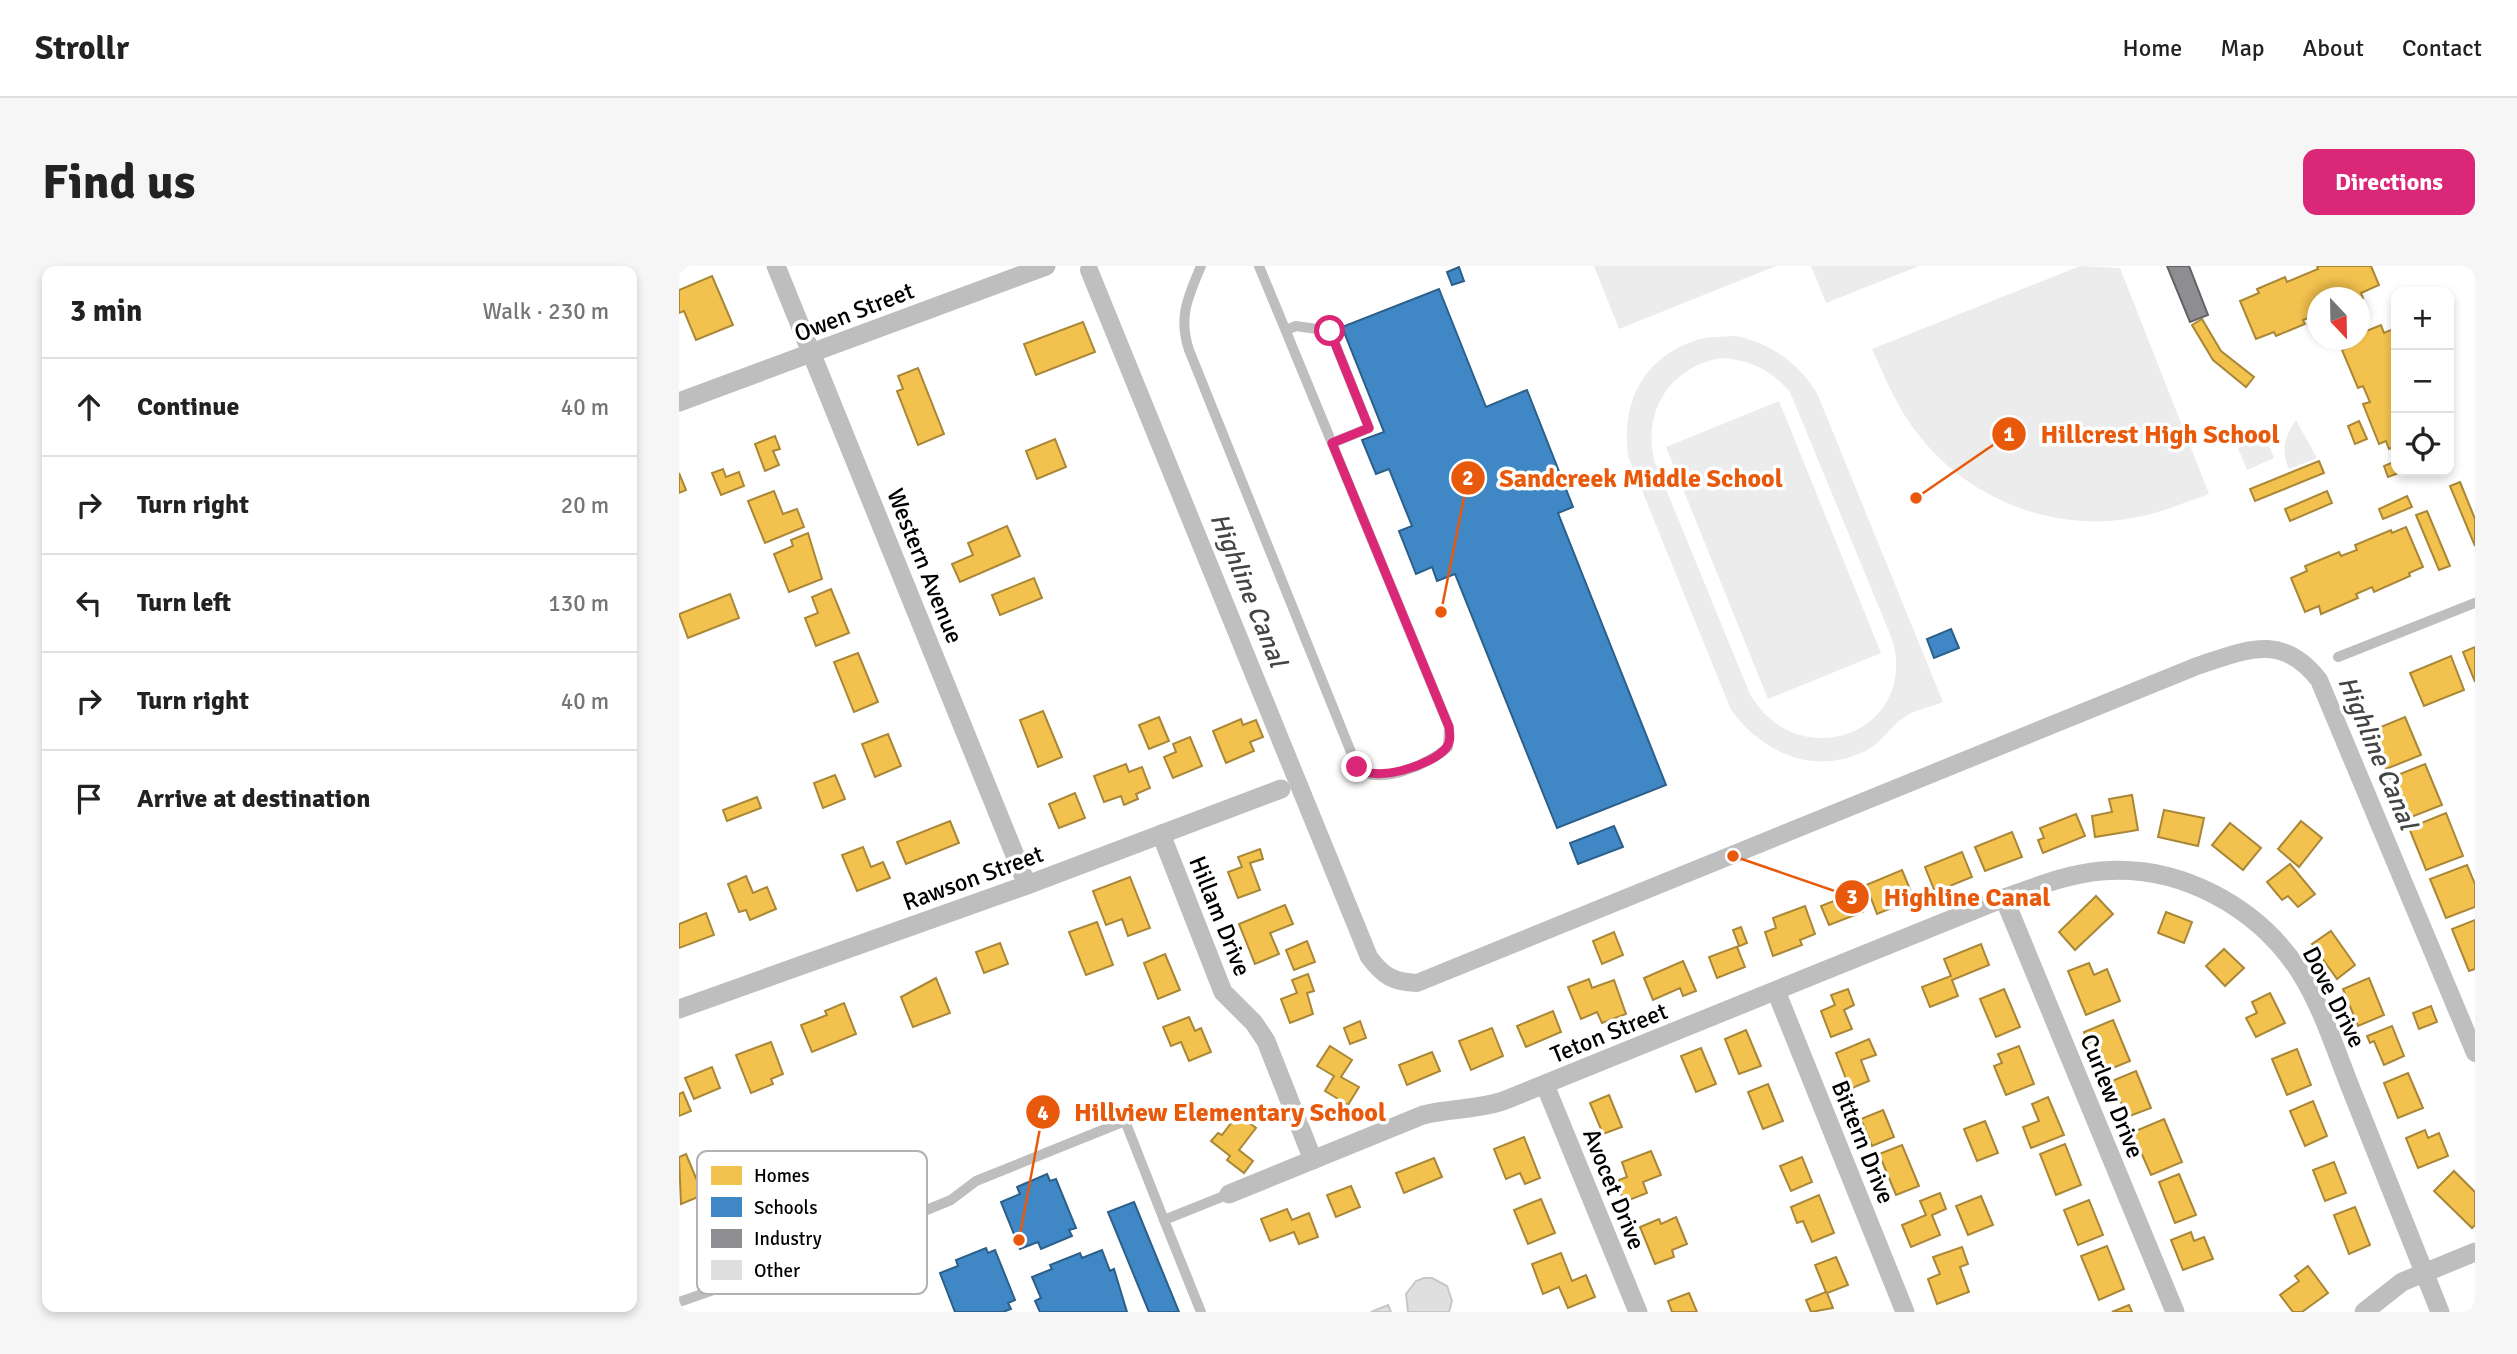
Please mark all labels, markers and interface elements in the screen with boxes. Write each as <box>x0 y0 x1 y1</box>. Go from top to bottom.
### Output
text: Strollr <box>35 28 129 69</box>
text: Home <box>2122 33 2182 63</box>
text: Map <box>2220 33 2265 63</box>
text: About <box>2303 33 2364 63</box>
text: Contact <box>2402 33 2482 63</box>
button: Directions <box>2303 149 2475 215</box>
text: Find us <box>42 152 195 212</box>
street label: Owen Street <box>790 275 918 349</box>
north arrow <box>2307 287 2370 350</box>
map controls <box>2391 287 2454 476</box>
button: + <box>2391 287 2454 350</box>
text: 3 min <box>70 293 142 330</box>
text: Walk · 230 m <box>483 297 609 326</box>
route start <box>1314 315 1345 346</box>
button: − <box>2391 350 2454 413</box>
icon: ahead <box>70 388 108 426</box>
text: Continue <box>137 391 239 423</box>
text: 40 m <box>561 393 609 422</box>
callout: Hillcrest High School <box>1991 410 2293 457</box>
button: locate <box>2391 413 2454 476</box>
text: Hillcrest High School <box>2040 419 2280 451</box>
text: 1 <box>2003 421 2015 447</box>
callout: Sandcreek Middle School <box>1450 454 1797 501</box>
text: Sandcreek Middle School <box>1499 463 1783 495</box>
text: 2 <box>1462 465 1474 491</box>
street label: Western Avenue <box>880 484 970 648</box>
icon: right <box>70 486 108 524</box>
text: Turn right <box>137 489 249 521</box>
text: 20 m <box>561 491 609 520</box>
water label: Highline Canal <box>1203 508 1294 674</box>
icon: left <box>70 584 108 622</box>
text: Turn left <box>137 587 231 619</box>
text: 130 m <box>548 589 609 618</box>
water label: Highline Canal <box>2330 671 2425 837</box>
icon: right <box>70 682 108 720</box>
text: Turn right <box>137 685 249 717</box>
text: 40 m <box>561 687 609 716</box>
route end <box>1341 751 1372 782</box>
icon: arrive <box>70 780 108 818</box>
text: Arrive at destination <box>137 783 370 815</box>
street label: Rawson Street <box>899 839 1047 917</box>
street label: Hillam Drive <box>1182 852 1258 980</box>
callout: Highline Canal <box>1835 873 2065 920</box>
text: Highline Canal <box>1884 882 2050 914</box>
text: 3 <box>1846 884 1858 910</box>
street label: Dove Drive <box>2296 941 2372 1053</box>
street label: Teton Street <box>1546 996 1672 1070</box>
street label: Curlew Drive <box>2074 1030 2150 1162</box>
street label: Bittern Drive <box>1825 1076 1901 1208</box>
callout: Hillview Elementary School <box>1025 1089 1400 1136</box>
text: Hillview Elementary School <box>1074 1097 1386 1129</box>
text: 4 <box>1037 1100 1049 1126</box>
street label: Avocet Drive <box>1576 1124 1652 1254</box>
legend <box>697 1151 927 1294</box>
text: Homes <box>754 1164 810 1188</box>
text: Schools <box>754 1196 818 1220</box>
text: Industry <box>754 1227 822 1251</box>
text: Other <box>754 1259 800 1283</box>

